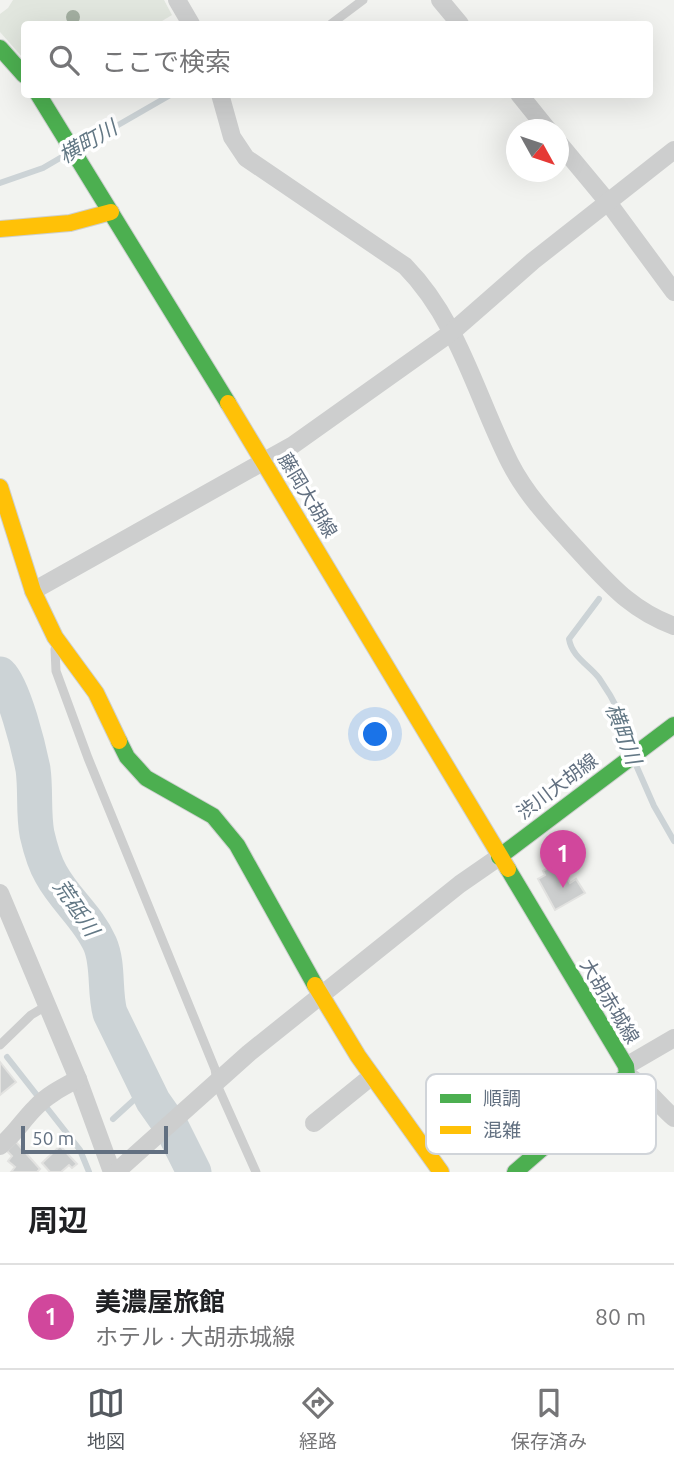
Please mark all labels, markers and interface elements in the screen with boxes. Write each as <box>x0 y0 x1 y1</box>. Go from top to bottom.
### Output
search box <box>21 21 653 98</box>
icon: search <box>45 41 83 79</box>
text: ここで検索 <box>101 47 231 76</box>
water label: 横町川 <box>54 114 123 167</box>
north arrow <box>506 119 569 182</box>
street label: 藤岡大胡線 <box>274 449 342 541</box>
water label: 横町川 <box>601 700 647 769</box>
your location <box>358 717 392 751</box>
street label: 渋川大胡線 <box>512 749 602 823</box>
pin: 1 <box>540 830 586 888</box>
water label: 荒砥川 <box>49 875 106 942</box>
street label: 大胡赤城線 <box>576 955 644 1047</box>
legend <box>426 1074 656 1154</box>
text: 順調 <box>483 1087 521 1109</box>
text: 混雑 <box>483 1119 521 1141</box>
scale bar <box>21 1123 168 1155</box>
text: 50 m <box>32 1127 74 1149</box>
text: 周辺 <box>28 1203 88 1237</box>
text: 美濃屋旅館 <box>95 1287 225 1316</box>
text: 1 <box>45 1304 57 1329</box>
text: 80 m <box>595 1304 646 1329</box>
text: ホテル · 大胡赤城線 <box>95 1324 295 1349</box>
tab: 地図 <box>87 1384 125 1453</box>
tab: 経路 <box>299 1384 337 1453</box>
tab: 保存済み <box>511 1384 587 1453</box>

